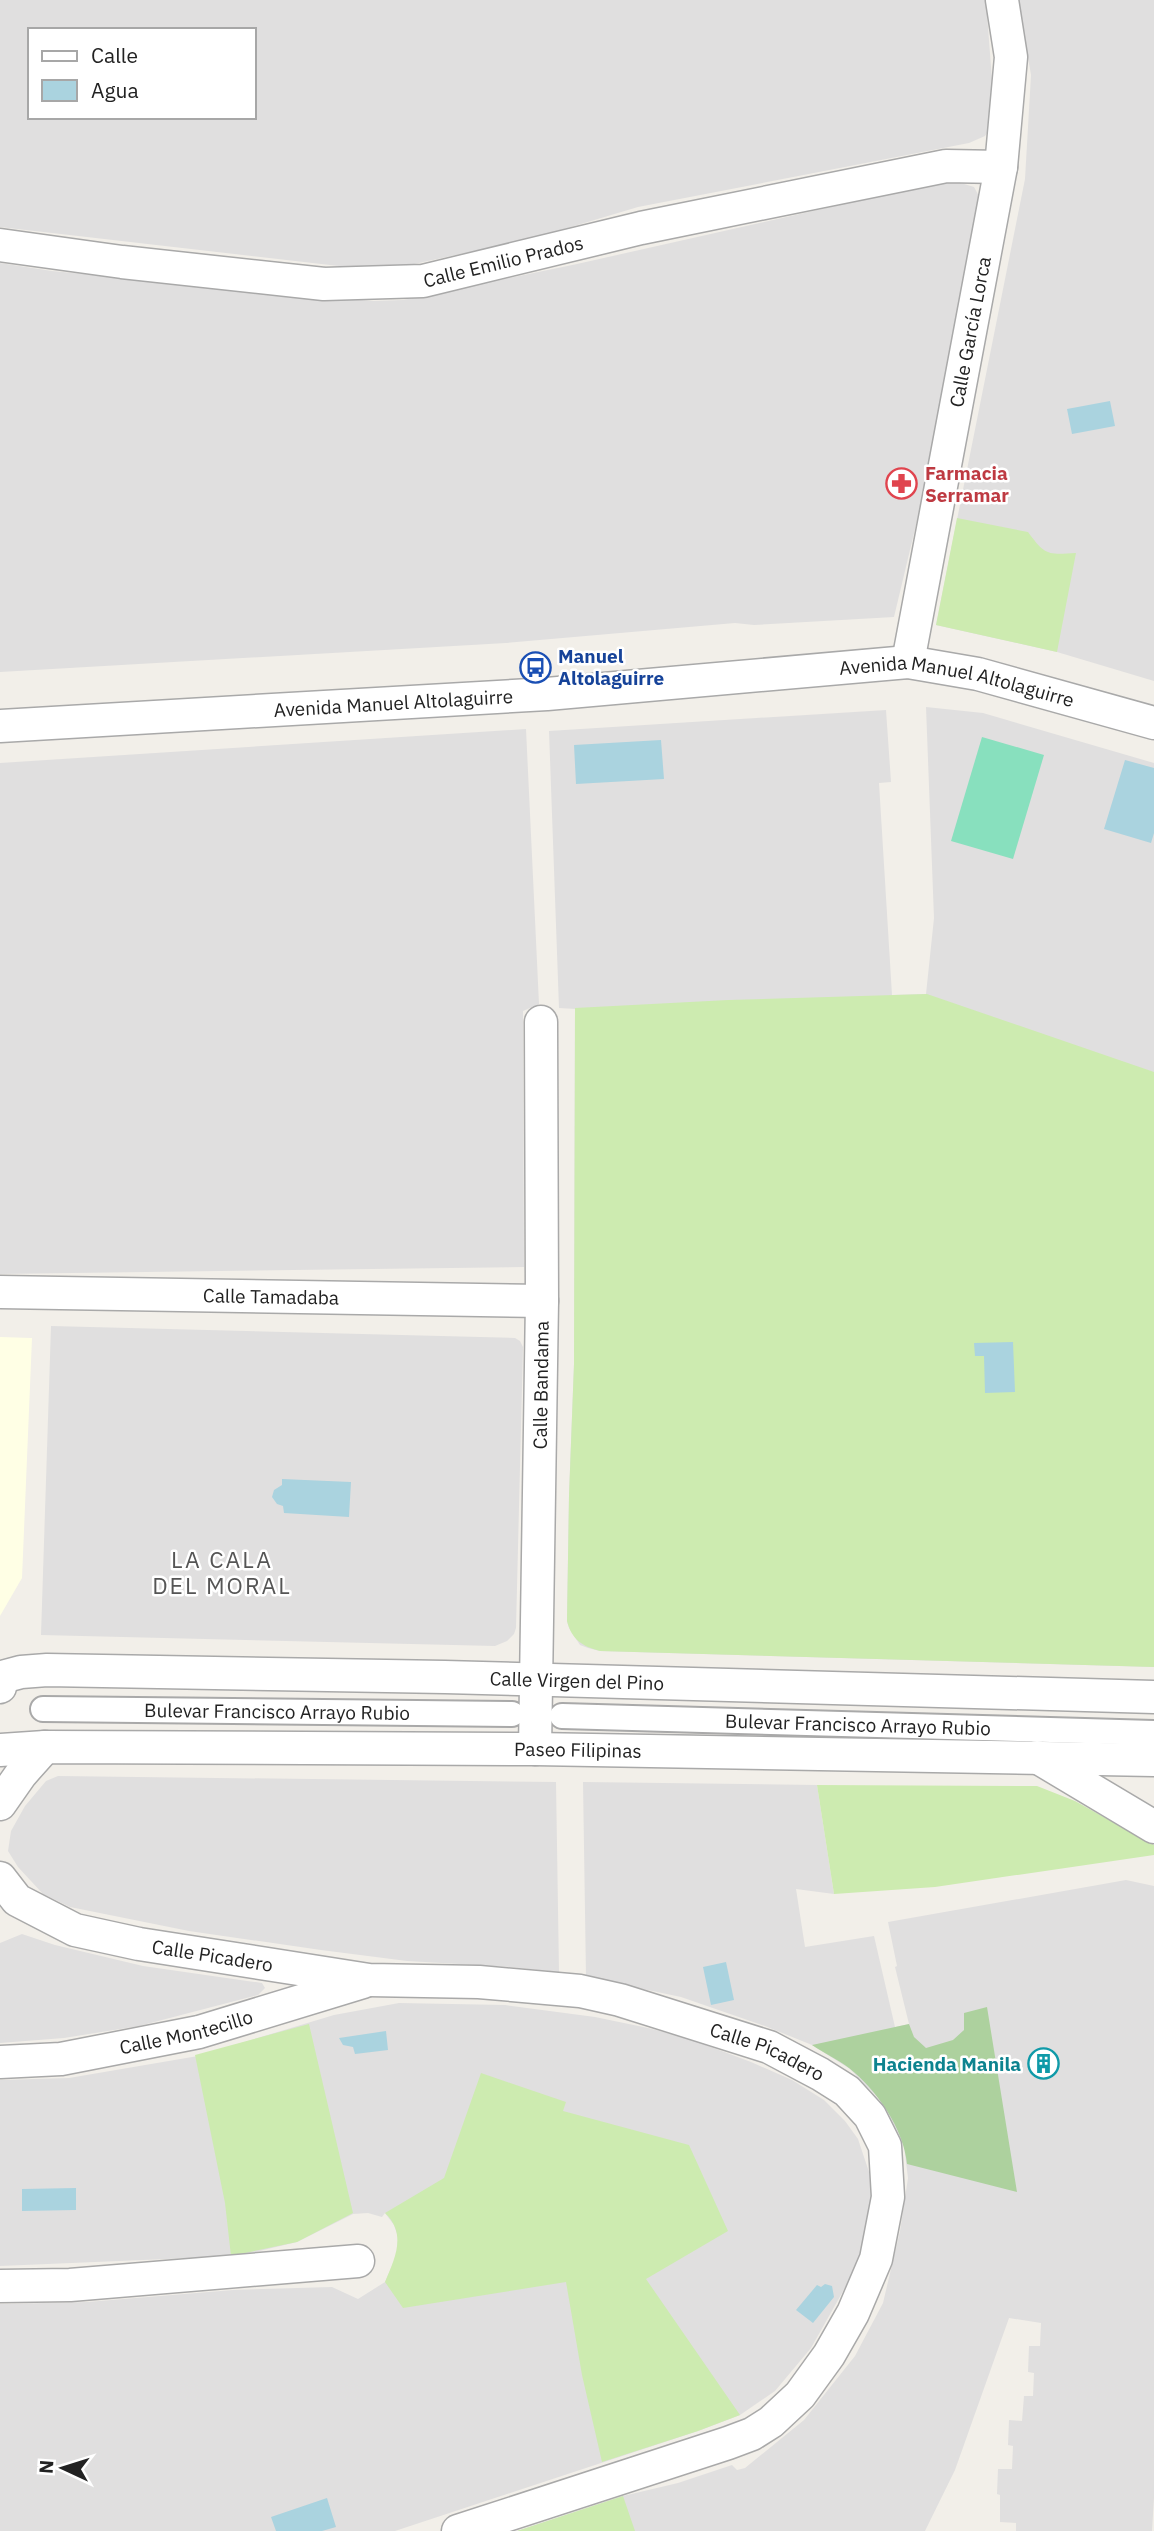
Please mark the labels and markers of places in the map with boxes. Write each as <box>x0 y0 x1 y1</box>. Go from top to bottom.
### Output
place label: Farmacia Serramar <box>925 461 1009 507</box>
pharmacy icon: Farmacia Serramar <box>885 467 919 501</box>
place label: Manuel Altolaguirre <box>558 644 664 690</box>
bus stop icon: Manuel Altolaguirre <box>518 650 552 684</box>
building icon: Hacienda Manila <box>1027 2047 1061 2081</box>
place label: Hacienda Manila <box>873 2052 1021 2076</box>

